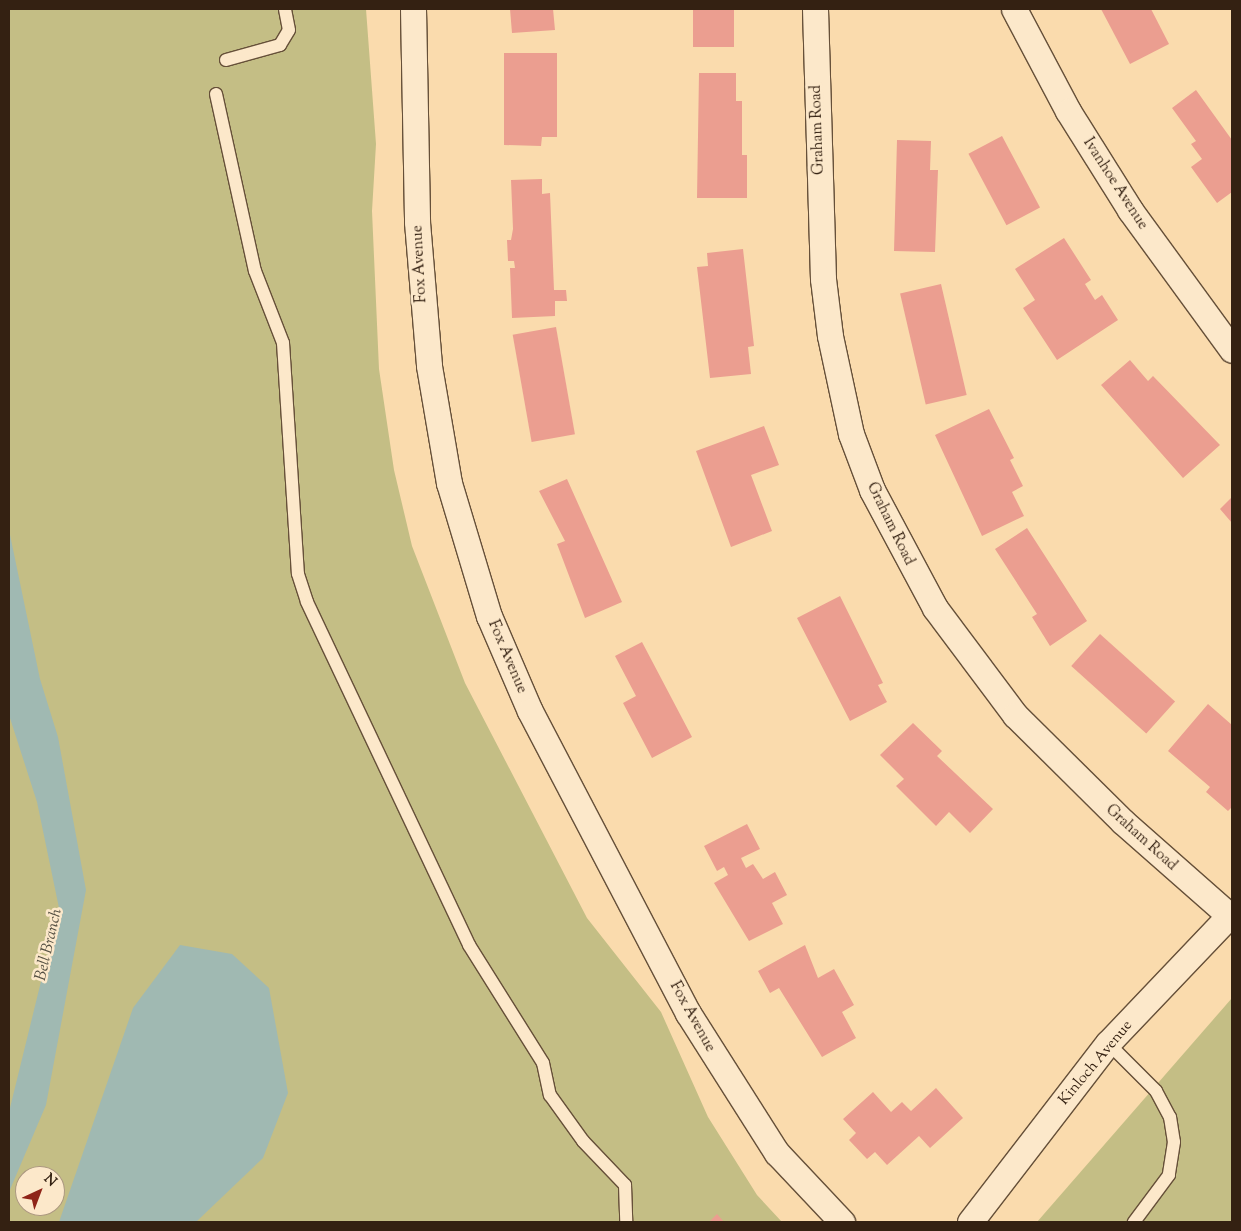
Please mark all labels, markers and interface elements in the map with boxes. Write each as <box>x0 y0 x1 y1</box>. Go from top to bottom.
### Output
street label: Graham Road <box>807 85 829 175</box>
street label: Ivanhoe Avenue <box>1079 135 1151 233</box>
street label: Fox Avenue <box>409 225 431 303</box>
street label: Graham Road <box>862 480 918 568</box>
street label: Fox Avenue <box>484 618 530 696</box>
street label: Graham Road <box>1102 801 1180 875</box>
water label: Bell Branch <box>32 907 68 983</box>
street label: Fox Avenue <box>665 979 719 1055</box>
street label: Kinloch Avenue <box>1055 1017 1137 1109</box>
north arrow <box>15 1166 65 1216</box>
text: N <box>39 1170 60 1192</box>

